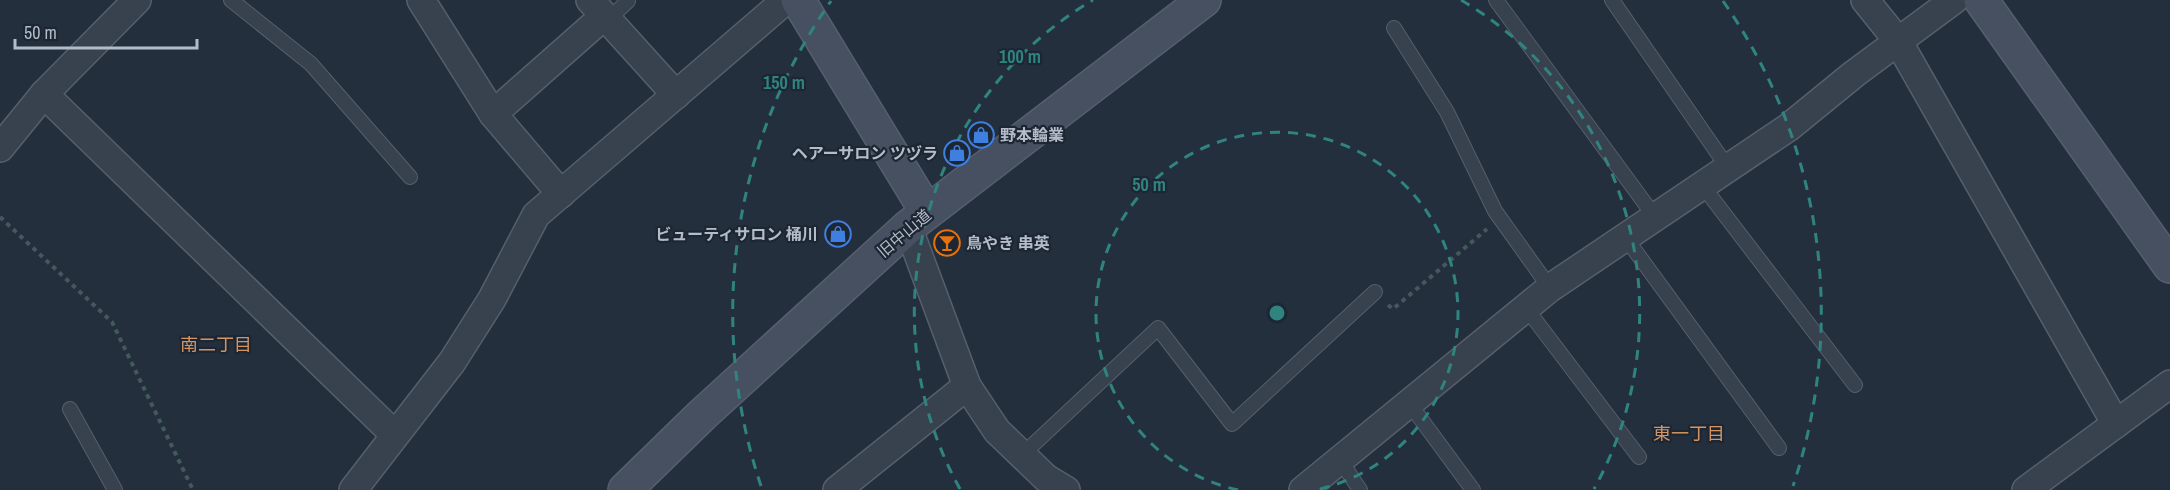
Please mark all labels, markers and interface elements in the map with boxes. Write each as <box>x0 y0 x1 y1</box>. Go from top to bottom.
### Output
scale bar <box>15 12 196 50</box>
text: 50 m <box>24 20 57 45</box>
text: 100 m <box>999 44 1041 69</box>
text: 150 m <box>763 70 805 95</box>
shop icon: 野本輪業 <box>966 120 996 150</box>
place label: 野本輪業 <box>1000 124 1064 146</box>
shop icon: ヘアーサロン ツヅラ <box>942 138 972 168</box>
place label: ヘアーサロン ツヅラ <box>792 142 938 164</box>
text: 50 m <box>1132 172 1166 197</box>
street label: 旧中山道 <box>872 204 936 262</box>
shop icon: ビューティサロン 桶川 <box>823 219 853 249</box>
place label: ビューティサロン 桶川 <box>655 223 818 245</box>
bar icon: 鳥やき 串英 <box>932 228 962 258</box>
place label: 鳥やき 串英 <box>966 232 1050 254</box>
centre of rings <box>1267 303 1287 323</box>
district label: 南二丁目 <box>180 332 252 357</box>
district label: 東一丁目 <box>1653 421 1725 446</box>

